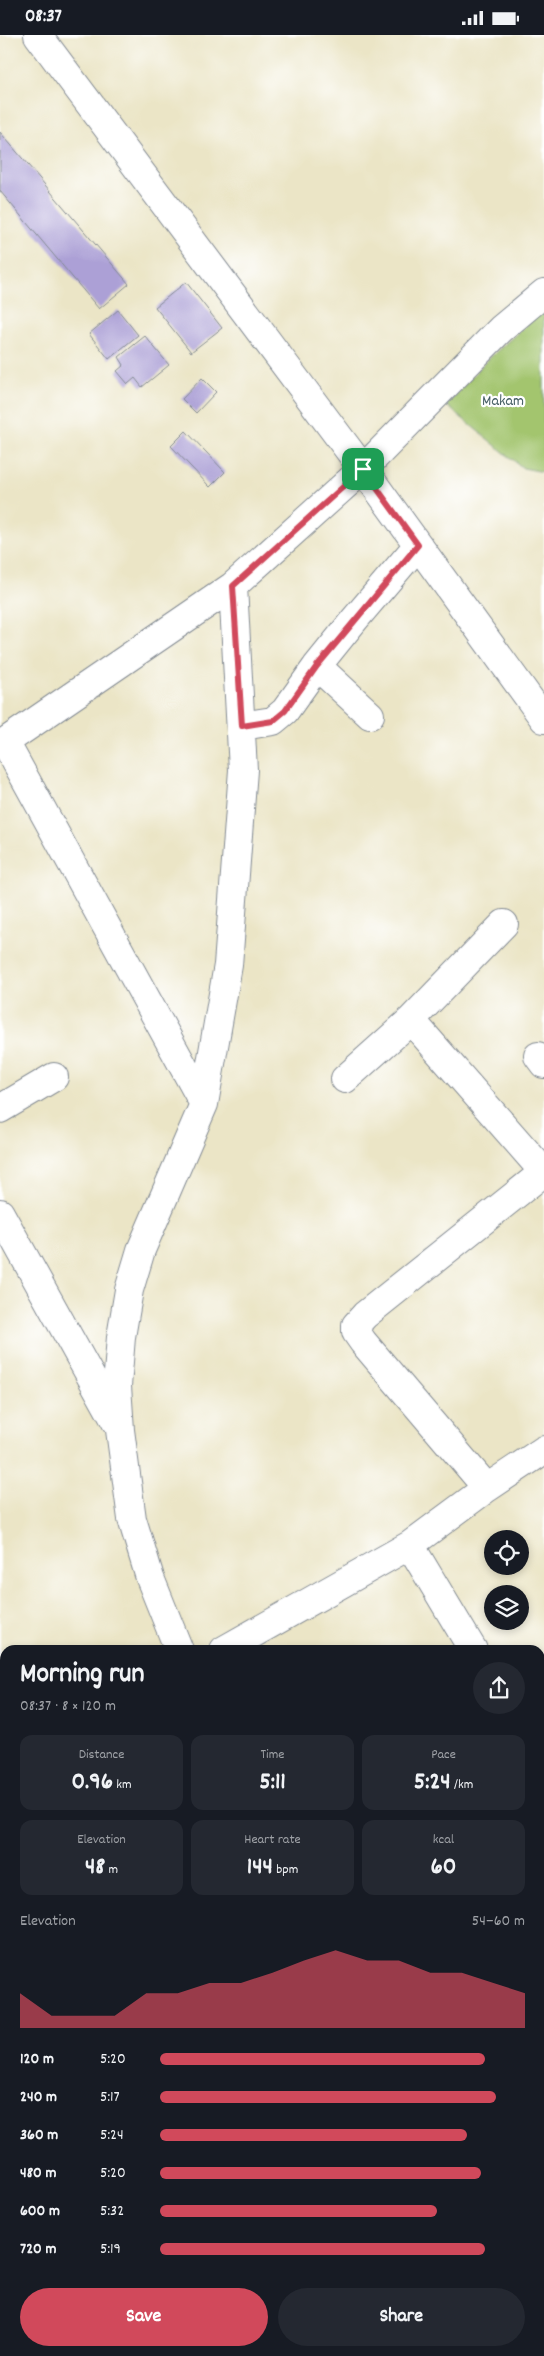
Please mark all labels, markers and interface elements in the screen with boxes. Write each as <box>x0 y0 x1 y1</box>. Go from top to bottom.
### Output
text: 08:37 <box>25 4 62 31</box>
park label: Makam <box>482 390 524 413</box>
pin <box>342 448 384 490</box>
icon: arrive <box>349 455 377 483</box>
map controls <box>484 1530 529 1630</box>
button: locate <box>484 1530 529 1575</box>
button: layers <box>484 1585 529 1630</box>
text: Morning run <box>20 1656 144 1696</box>
button: share <box>473 1662 525 1714</box>
text: 08:37 · 8 × 120 m <box>20 1695 116 1718</box>
text: Distance <box>79 1745 124 1765</box>
text: Time <box>261 1745 284 1765</box>
text: Pace <box>431 1745 456 1765</box>
text: 0.96 <box>71 1765 113 1801</box>
text: 5:11 <box>259 1765 286 1801</box>
text: 5:24 <box>414 1765 451 1801</box>
text: km <box>113 1775 132 1795</box>
text: /km <box>451 1775 473 1795</box>
text: Elevation <box>77 1830 126 1850</box>
text: Heart rate <box>244 1830 301 1850</box>
text: kcal <box>433 1830 454 1850</box>
text: 48 <box>85 1850 105 1886</box>
text: 144 <box>247 1850 273 1886</box>
text: 60 <box>431 1850 456 1886</box>
text: m <box>105 1860 118 1880</box>
text: bpm <box>273 1860 298 1880</box>
text: Elevation <box>20 1910 76 1933</box>
text: 54–60 m <box>472 1910 525 1933</box>
text: 120 m <box>20 2048 54 2071</box>
text: 5:20 <box>100 2048 126 2071</box>
text: 240 m <box>20 2086 57 2109</box>
text: 5:17 <box>100 2086 120 2109</box>
text: 360 m <box>20 2124 58 2147</box>
text: 5:24 <box>100 2124 124 2147</box>
text: 480 m <box>20 2162 56 2185</box>
text: 5:20 <box>100 2162 126 2185</box>
text: 600 m <box>20 2200 60 2223</box>
text: 5:32 <box>100 2200 124 2223</box>
text: 720 m <box>20 2238 57 2261</box>
text: 5:19 <box>100 2238 121 2261</box>
button: Save <box>20 2288 268 2346</box>
button: Share <box>278 2288 525 2346</box>

